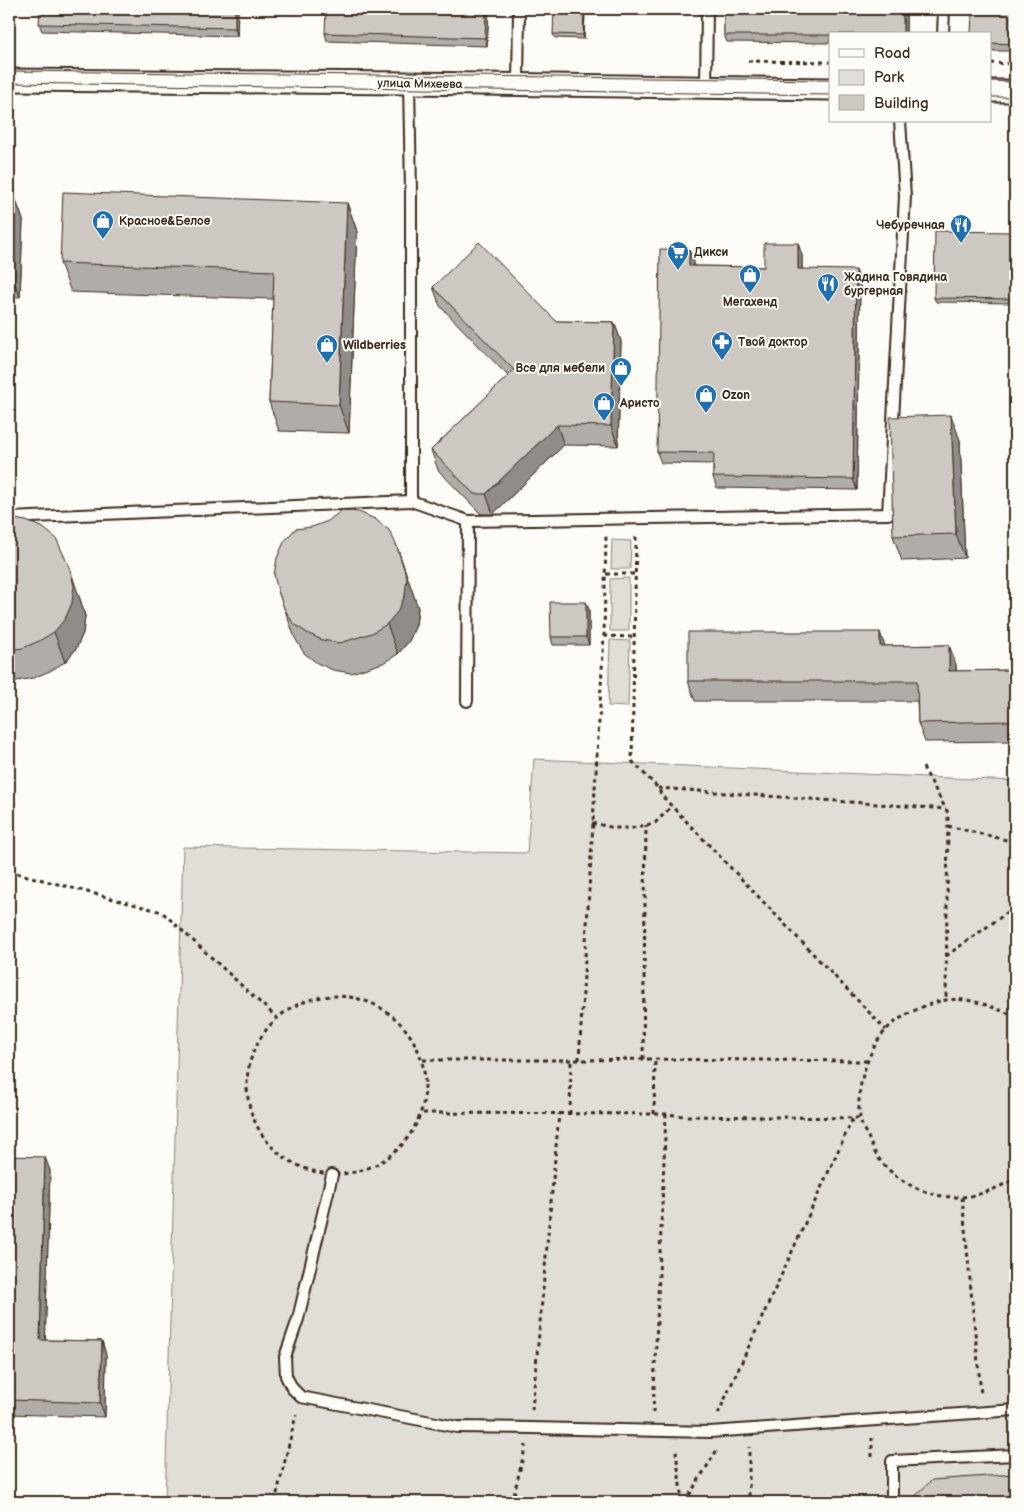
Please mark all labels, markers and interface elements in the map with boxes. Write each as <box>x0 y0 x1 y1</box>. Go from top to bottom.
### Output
legend <box>829 32 992 122</box>
text: Road <box>874 44 910 63</box>
text: Park <box>874 68 905 87</box>
street label: улица Михеева <box>377 76 463 92</box>
text: Building <box>874 94 929 113</box>
shop icon: Красное&Белое <box>91 209 115 240</box>
restaurant icon: Чебуречная <box>949 213 973 244</box>
place label: Красное&Белое <box>119 214 211 229</box>
place label: Чебуречная <box>876 218 945 233</box>
supermarket icon: Дикси <box>666 240 690 271</box>
place label: Дикси <box>694 245 729 260</box>
shop icon: Мегахенд <box>738 263 762 294</box>
place label: Жадина Говядина бургерная <box>844 270 948 299</box>
restaurant icon: Жадина Говядина бургерная <box>816 272 840 303</box>
place label: Мегахенд <box>723 295 778 310</box>
pharmacy icon: Твой доктор <box>710 330 734 361</box>
shop icon: Wildberries <box>315 333 339 364</box>
place label: Твой доктор <box>738 335 808 350</box>
place label: Wildberries <box>343 338 406 353</box>
shop icon: Все для мебели <box>609 356 633 387</box>
place label: Все для мебели <box>516 361 605 376</box>
shop icon: Ozon <box>694 383 718 414</box>
place label: Ozon <box>722 388 750 403</box>
shop icon: Аристо <box>592 391 616 422</box>
place label: Аристо <box>619 396 660 411</box>

